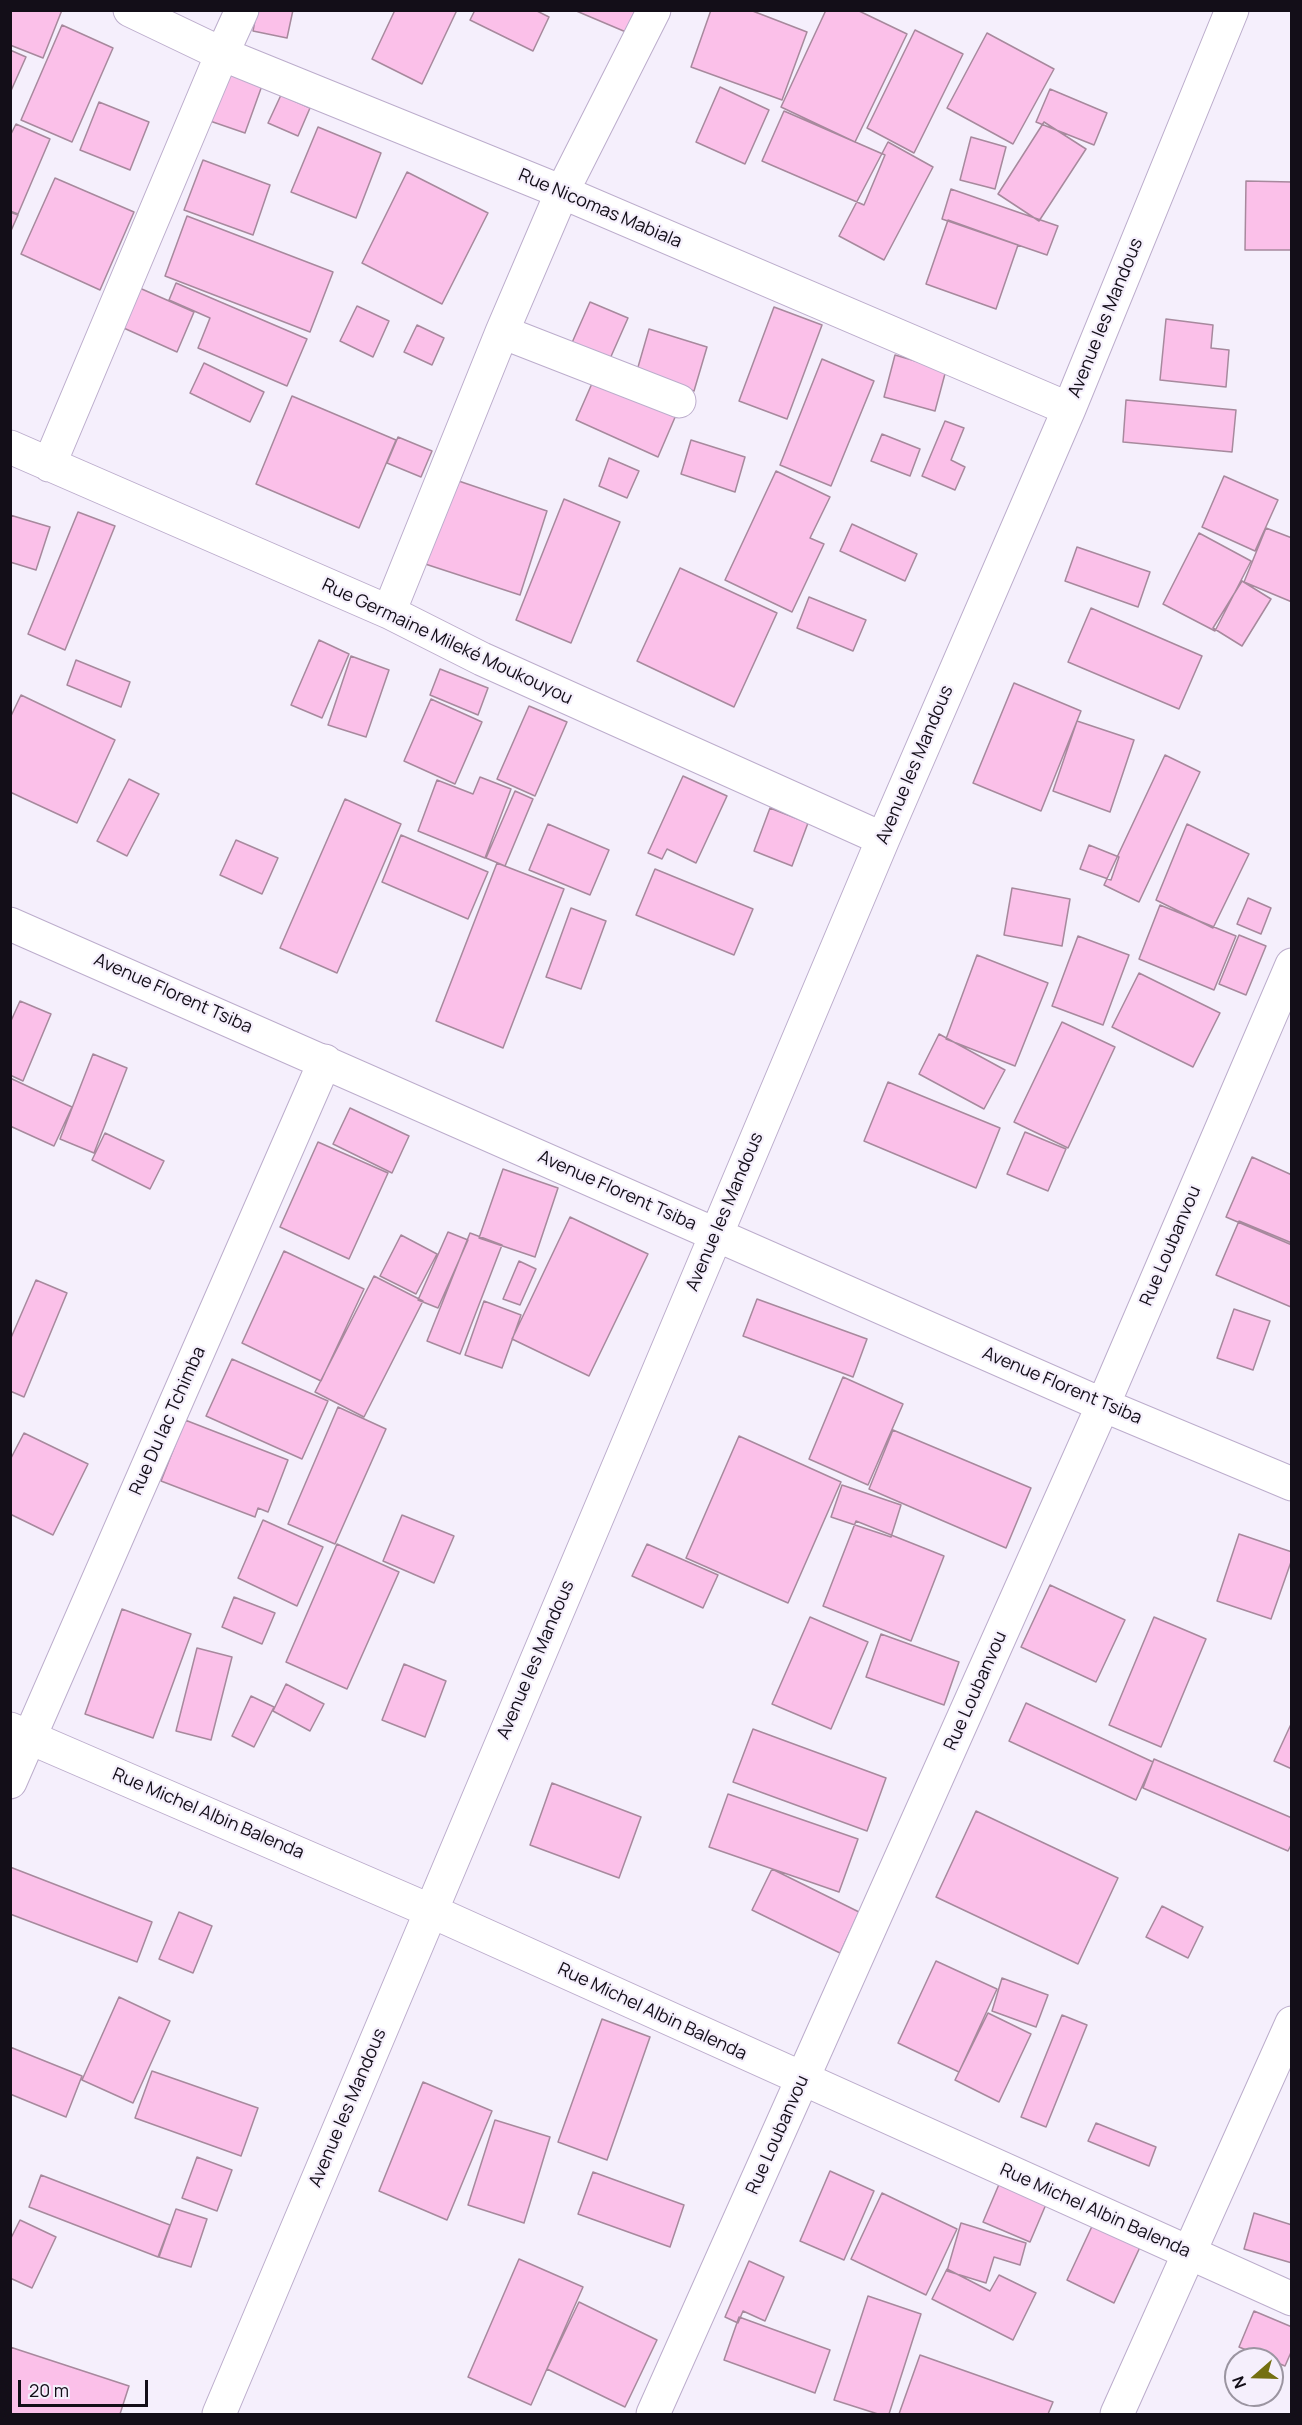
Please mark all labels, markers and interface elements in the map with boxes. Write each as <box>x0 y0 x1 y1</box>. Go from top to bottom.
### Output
street label: Rue Nicomas Mabiala <box>515 165 685 253</box>
street label: Avenue les Mandous <box>1064 235 1148 401</box>
street label: Rue Germaine Mileké Moukouyou <box>318 574 576 710</box>
street label: Avenue les Mandous <box>872 682 958 848</box>
street label: Avenue Florent Tsiba <box>90 949 256 1039</box>
street label: Avenue les Mandous <box>682 1129 768 1295</box>
street label: Avenue Florent Tsiba <box>534 1146 700 1236</box>
street label: Rue Loubanvou <box>1136 1183 1206 1309</box>
street label: Rue Du lac Tchimba <box>126 1343 210 1499</box>
street label: Avenue Florent Tsiba <box>979 1343 1145 1429</box>
street label: Avenue les Mandous <box>493 1577 579 1743</box>
street label: Rue Loubanvou <box>940 1628 1012 1754</box>
street label: Rue Michel Albin Balenda <box>109 1764 307 1864</box>
street label: Rue Michel Albin Balenda <box>554 1959 750 2065</box>
street label: Avenue les Mandous <box>305 2025 391 2191</box>
street label: Rue Loubanvou <box>742 2072 814 2198</box>
street label: Rue Michel Albin Balenda <box>997 2159 1193 2263</box>
north arrow <box>1224 2347 1284 2407</box>
scale bar <box>21 2368 152 2406</box>
text: N <box>1227 2373 1251 2392</box>
text: 20 m <box>29 2378 69 2402</box>

